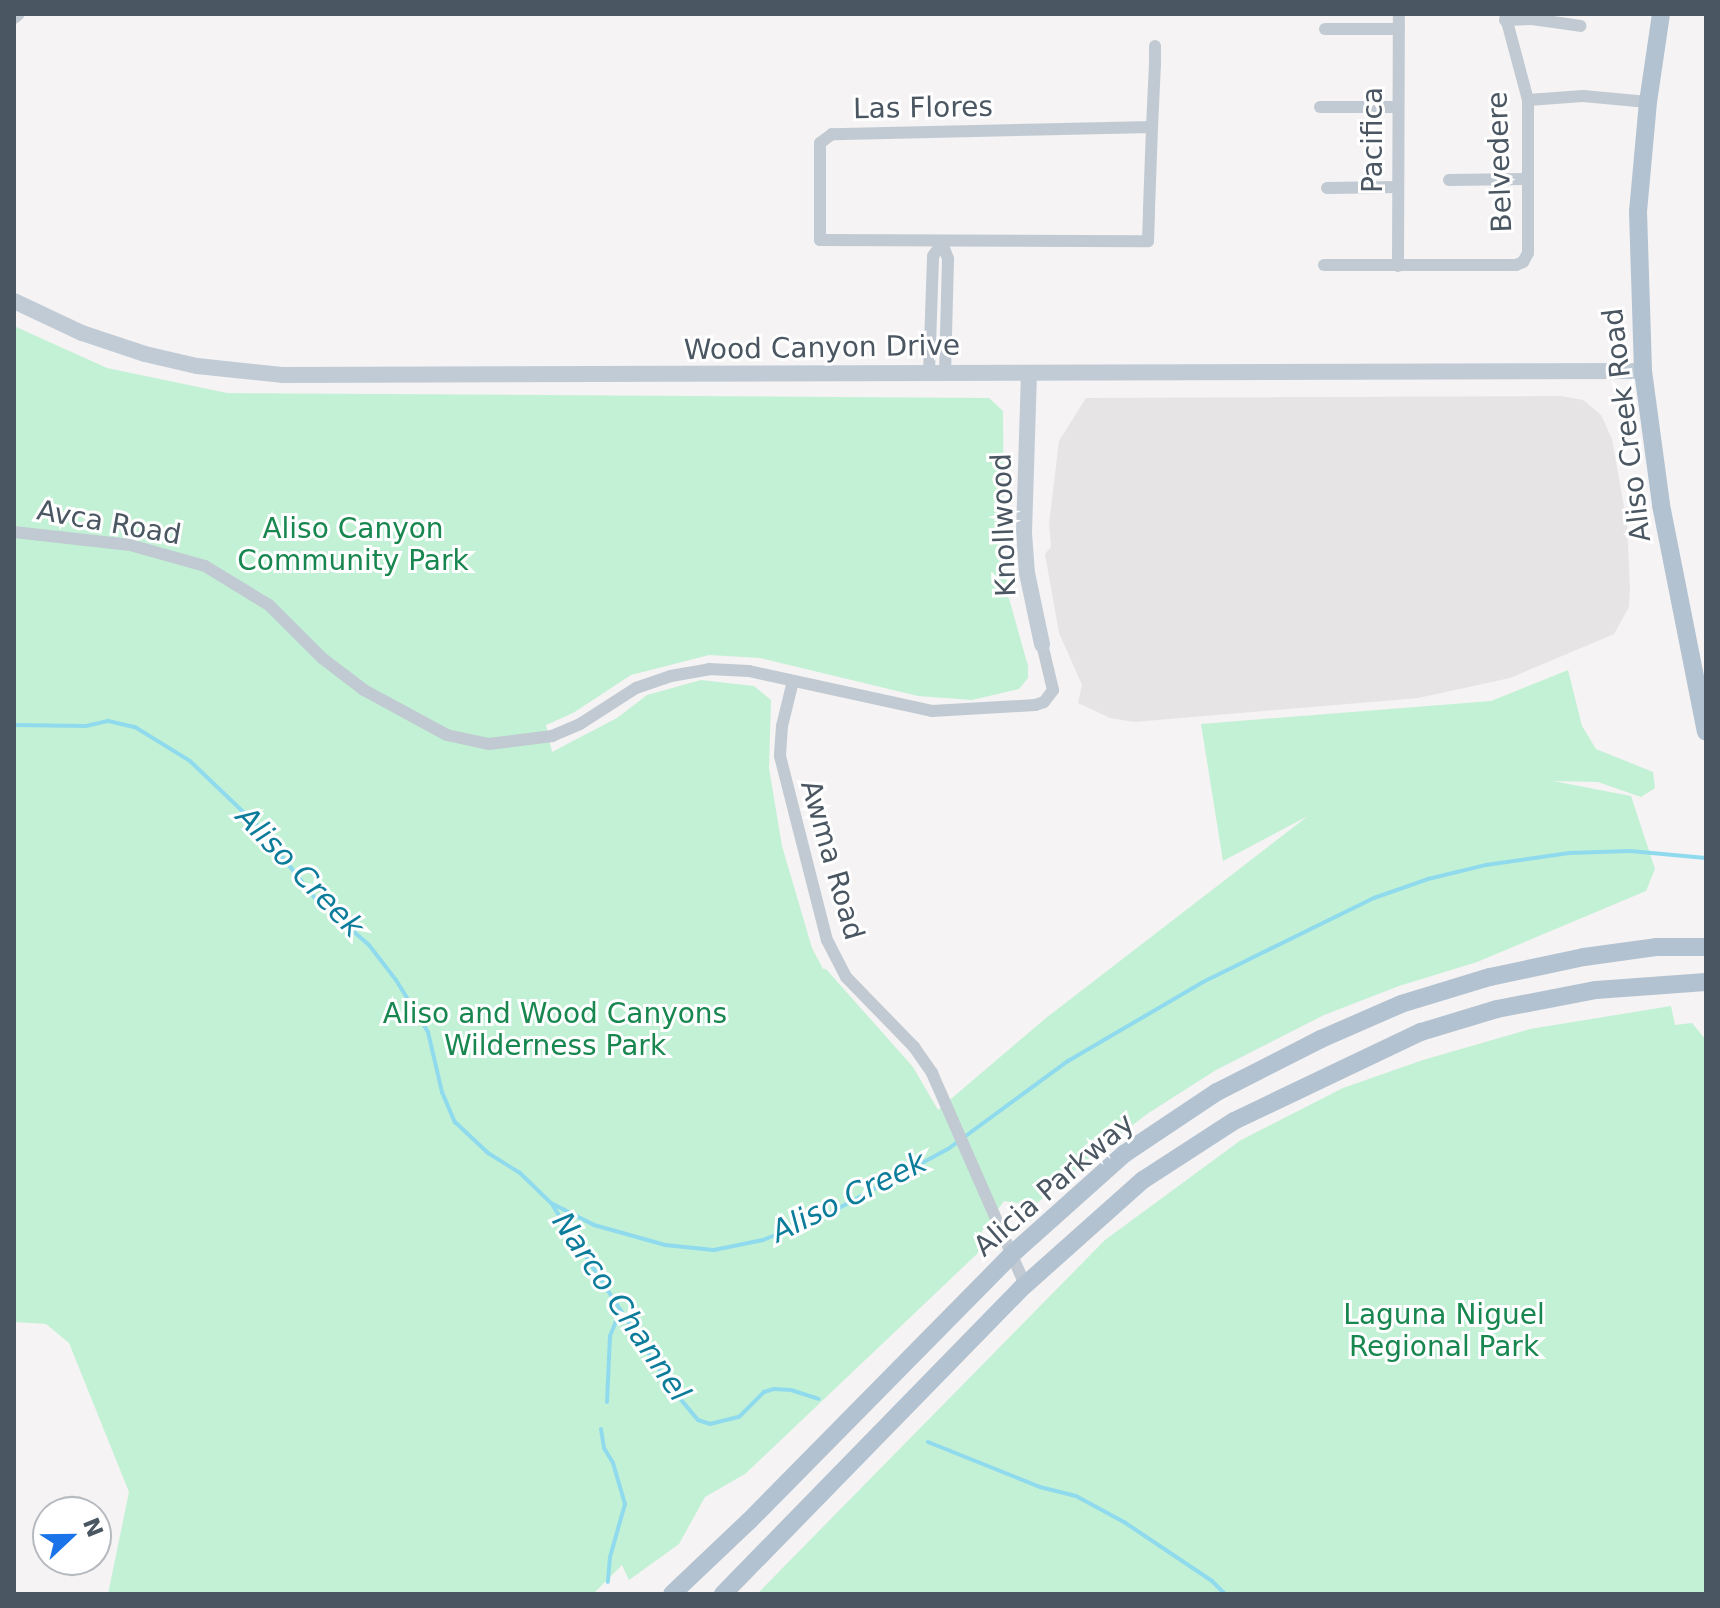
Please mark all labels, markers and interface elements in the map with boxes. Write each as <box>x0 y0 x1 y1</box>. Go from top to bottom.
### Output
street label: Pacifica <box>1356 87 1390 193</box>
street label: Las Flores <box>853 90 993 126</box>
street label: Belvedere <box>1481 91 1519 233</box>
street label: Aliso Creek Road <box>1596 306 1658 544</box>
street label: Wood Canyon Drive <box>684 329 960 367</box>
street label: Knollwood <box>985 453 1023 597</box>
street label: Avca Road <box>34 494 184 552</box>
park label: Aliso Canyon Community Park <box>237 512 469 578</box>
street label: Awma Road <box>793 776 871 944</box>
water label: Aliso Creek <box>229 799 371 945</box>
park label: Aliso and Wood Canyons Wilderness Park <box>383 997 727 1063</box>
street label: Alicia Parkway <box>967 1106 1141 1264</box>
water label: Aliso Creek <box>765 1144 933 1250</box>
water label: Narco Channel <box>544 1205 698 1409</box>
park label: Laguna Niguel Regional Park <box>1343 1298 1545 1364</box>
north arrow <box>32 1496 112 1576</box>
text: N <box>78 1514 108 1541</box>

